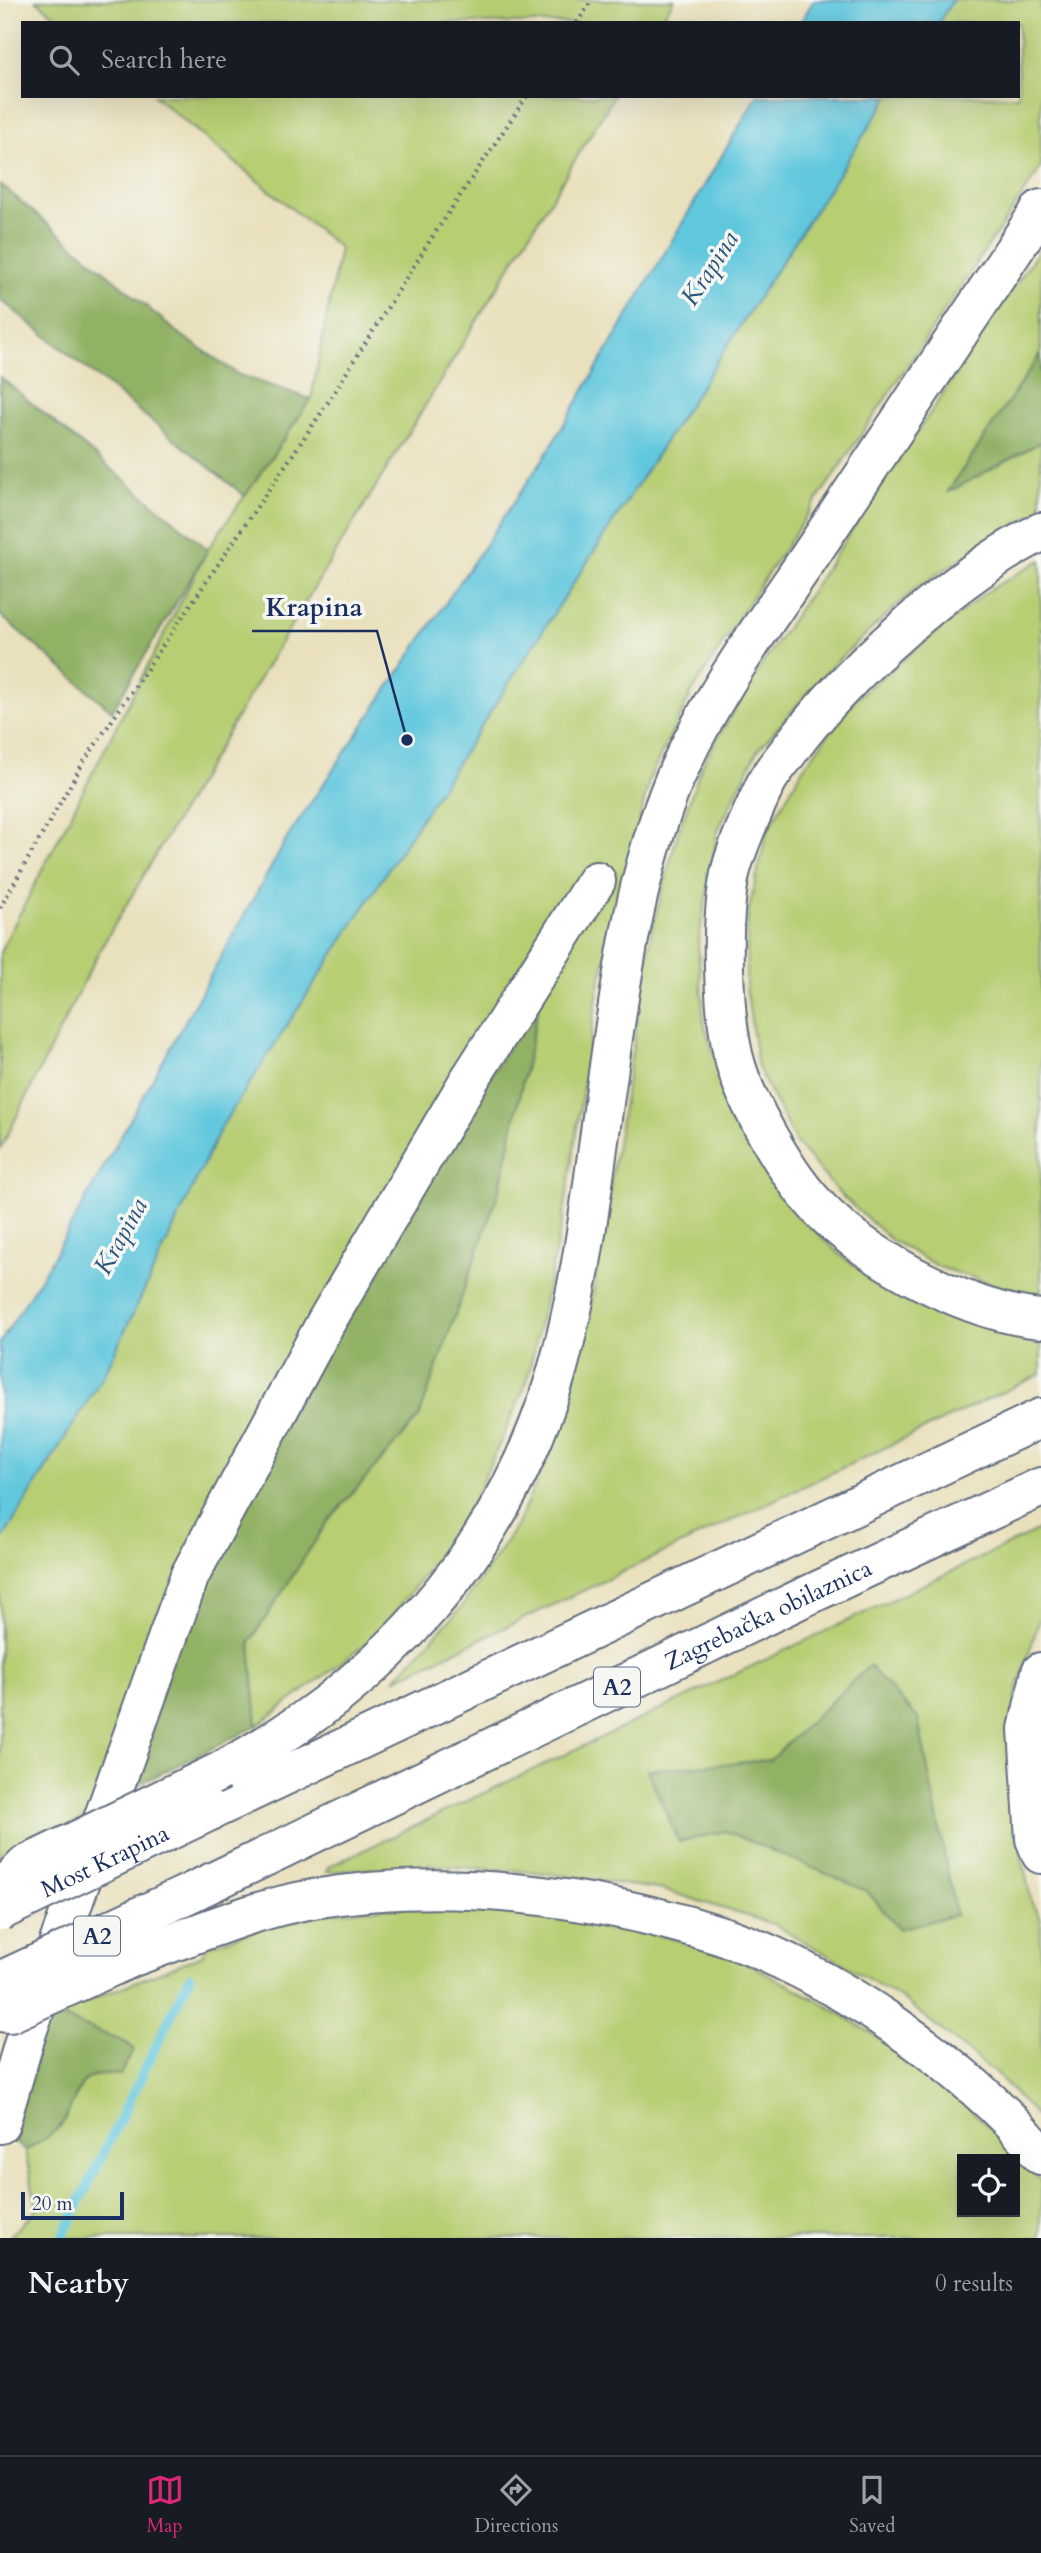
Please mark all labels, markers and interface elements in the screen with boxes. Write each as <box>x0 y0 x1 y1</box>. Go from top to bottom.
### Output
search box <box>21 21 1020 98</box>
icon: search <box>45 41 83 79</box>
text: Search here <box>101 42 227 77</box>
water label: Krapina <box>672 224 747 312</box>
callout: Krapina <box>252 584 377 631</box>
text: Krapina <box>265 590 363 625</box>
water label: Krapina <box>85 1191 156 1281</box>
street label: Zagrebačka obilaznica <box>659 1552 878 1679</box>
road number: A2 <box>594 1668 640 1706</box>
street label: Most Krapina <box>35 1817 175 1906</box>
road number: A2 <box>74 1916 120 1955</box>
map controls <box>957 2154 1020 2217</box>
button: locate <box>957 2154 1020 2217</box>
scale bar <box>21 2189 124 2221</box>
text: 20 m <box>32 2191 73 2217</box>
text: Nearby <box>28 2263 129 2304</box>
text: 0 results <box>935 2268 1013 2299</box>
tab: Map <box>146 2471 184 2539</box>
tab: Directions <box>475 2471 558 2539</box>
tab: Saved <box>849 2471 895 2539</box>

